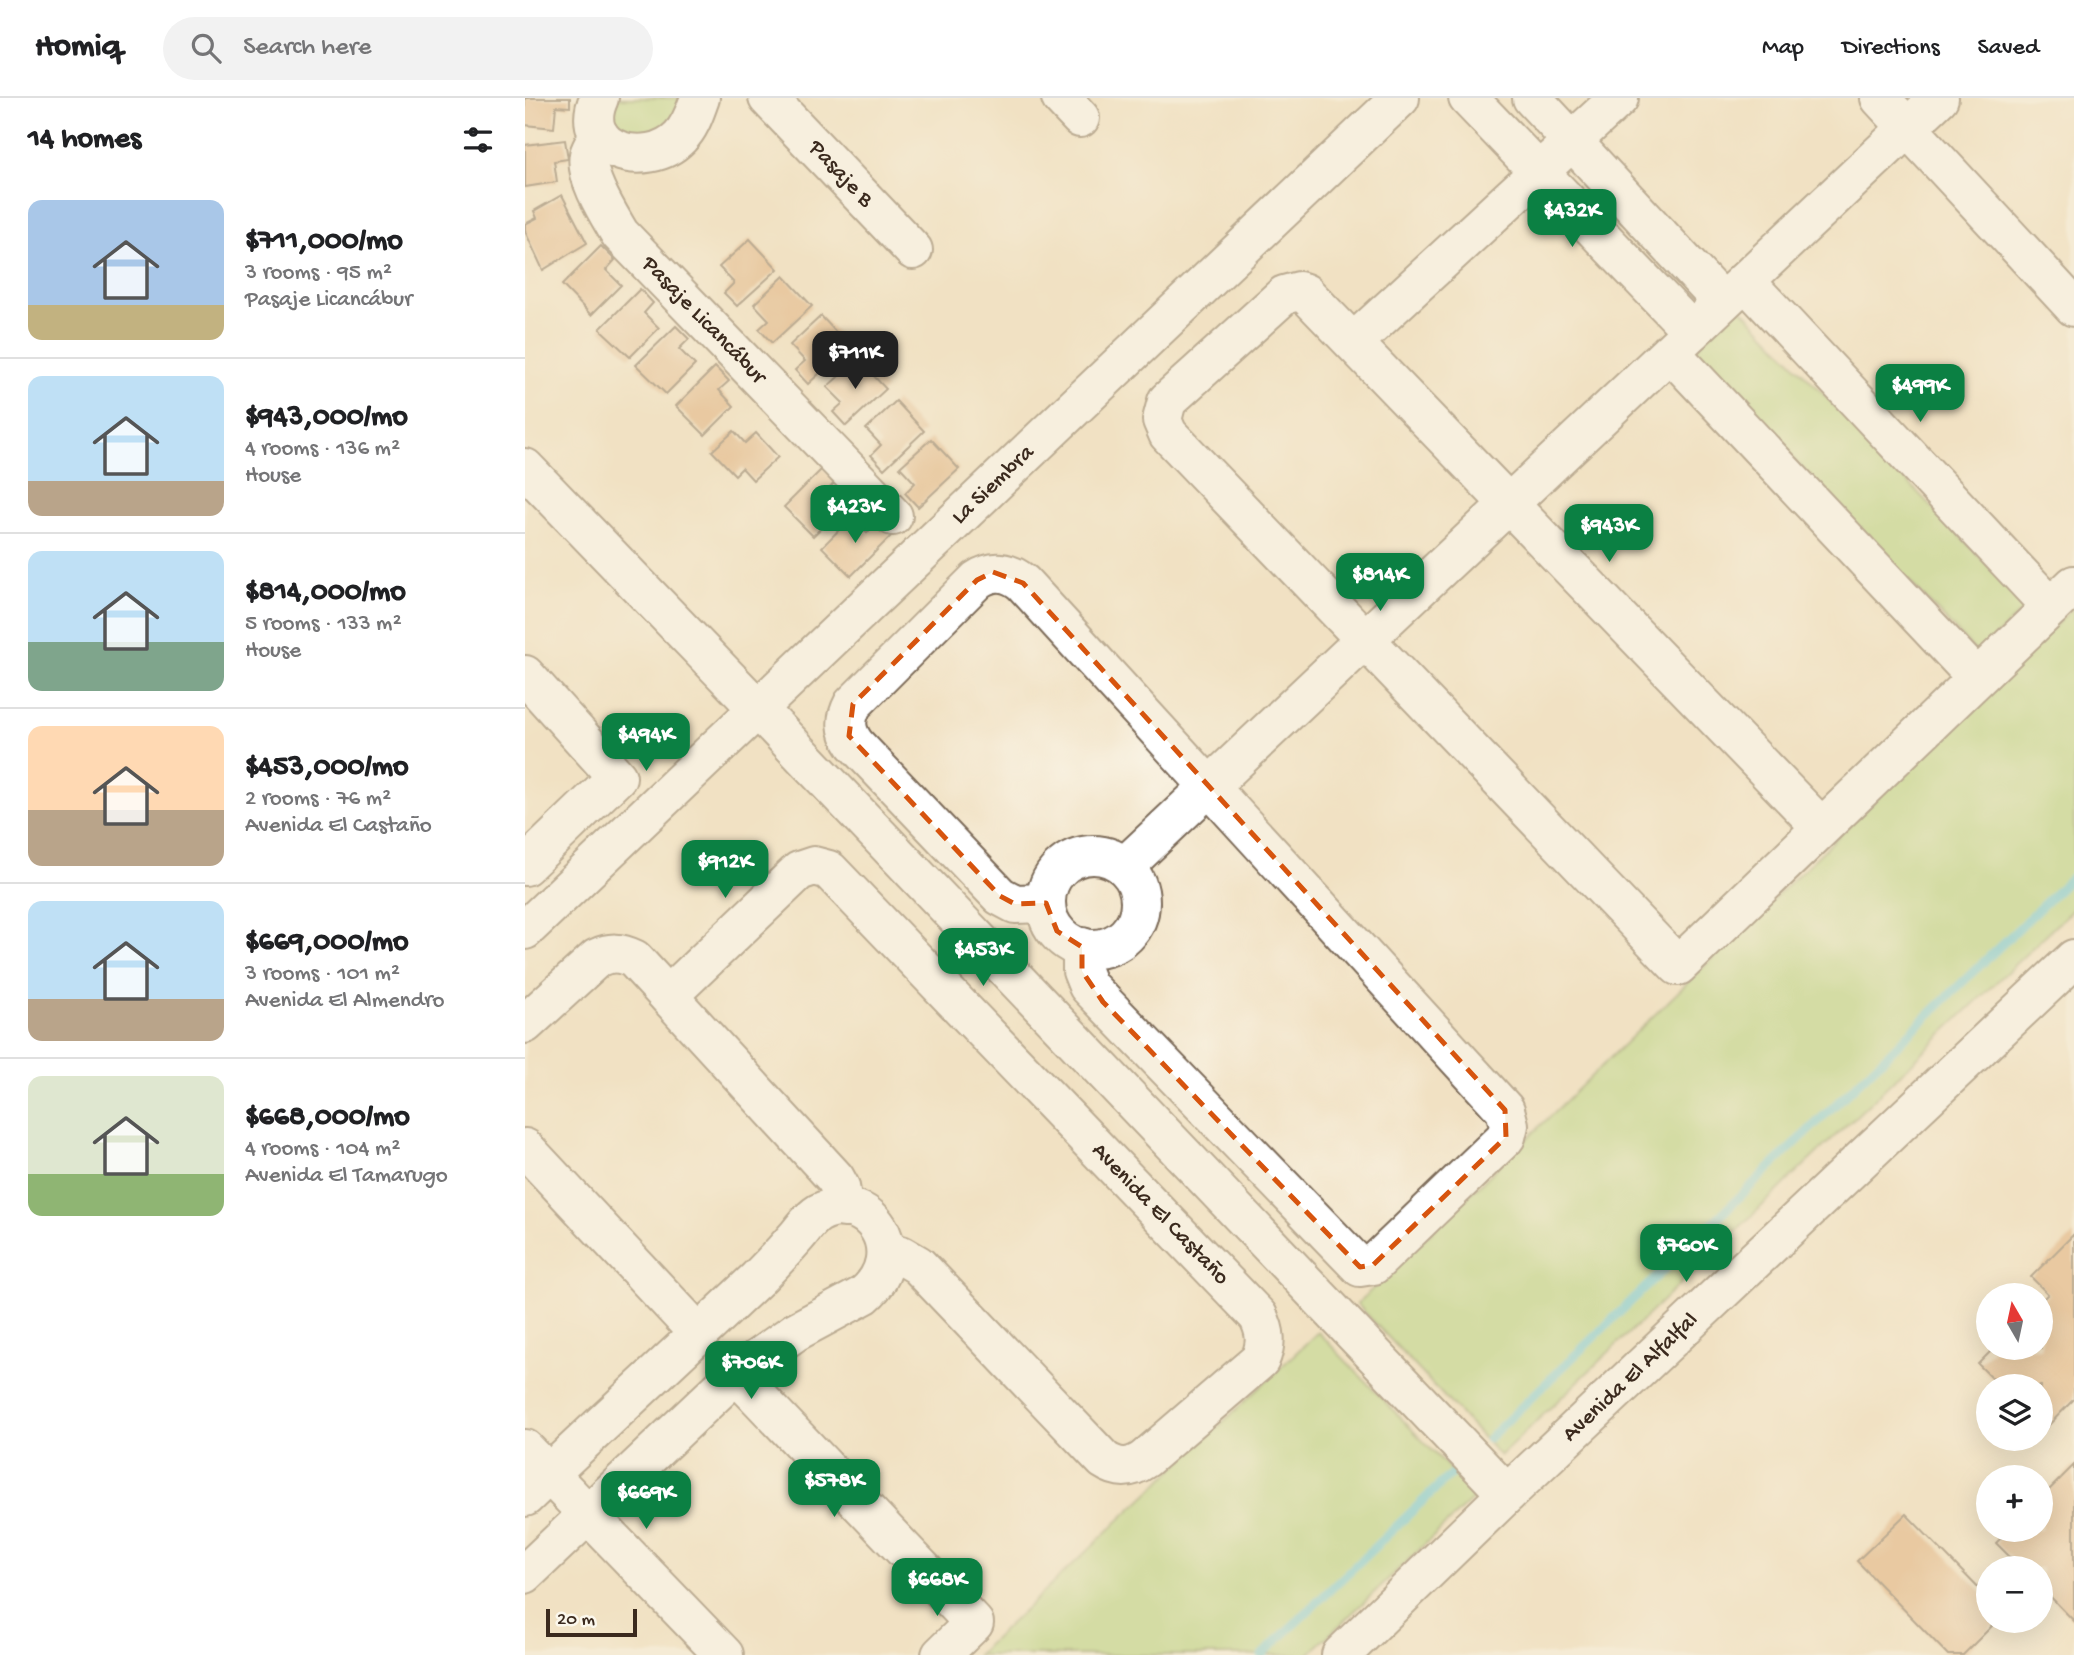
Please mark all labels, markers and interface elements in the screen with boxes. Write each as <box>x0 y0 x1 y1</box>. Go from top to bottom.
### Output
search box <box>163 17 653 80</box>
text: Homiq <box>35 29 121 67</box>
icon: search <box>187 29 225 67</box>
text: Search here <box>243 33 371 64</box>
text: Map <box>1762 34 1804 63</box>
text: Directions <box>1842 34 1940 63</box>
text: Saved <box>1978 34 2039 63</box>
icon: filters <box>459 121 497 159</box>
text: 14 homes <box>28 123 141 158</box>
street label: Pasaje B <box>802 134 880 214</box>
pin: $432K <box>1523 190 1621 249</box>
text: $432K <box>1543 198 1601 225</box>
text: $711,000/mo <box>245 225 403 260</box>
icon: home <box>84 228 168 312</box>
street label: Pasaje Licancábur <box>635 250 773 391</box>
text: 3 rooms · 95 m² <box>245 260 392 287</box>
text: Pasaje Licancábur <box>245 287 412 314</box>
pin: $711K <box>806 331 904 391</box>
text: $711K <box>828 340 882 367</box>
pin: $499K <box>1871 364 1969 424</box>
text: $499K <box>1892 373 1948 400</box>
text: $943,000/mo <box>245 401 408 436</box>
icon: home <box>84 404 168 488</box>
text: 4 rooms · 136 m² <box>245 436 400 463</box>
street label: La Siembra <box>946 439 1041 530</box>
text: House <box>245 463 301 490</box>
pin: $423K <box>806 486 904 545</box>
text: $423K <box>826 494 884 521</box>
pin: $943K <box>1560 504 1658 564</box>
text: $943K <box>1580 513 1638 540</box>
pin: $814K <box>1331 554 1429 613</box>
text: $814K <box>1352 562 1408 589</box>
text: $814,000/mo <box>245 576 406 611</box>
icon: home <box>84 579 168 663</box>
text: 5 rooms · 133 m² <box>245 611 402 638</box>
text: House <box>245 638 301 665</box>
pin: $494K <box>597 714 695 773</box>
text: $494K <box>618 722 674 749</box>
text: $453,000/mo <box>245 751 409 786</box>
icon: home <box>84 754 168 838</box>
text: 2 rooms · 76 m² <box>245 786 391 813</box>
text: Avenida El Castaño <box>245 813 432 840</box>
pin: $912K <box>676 840 774 900</box>
text: $912K <box>697 849 753 876</box>
text: $669,000/mo <box>245 926 409 961</box>
pin: $453K <box>934 928 1032 988</box>
icon: home <box>84 929 168 1013</box>
text: $453K <box>954 937 1012 964</box>
text: 3 rooms · 101 m² <box>245 961 400 988</box>
text: Avenida El Almendro <box>245 988 444 1015</box>
text: $668,000/mo <box>245 1101 410 1136</box>
icon: home <box>84 1104 168 1188</box>
text: 4 rooms · 104 m² <box>245 1136 400 1163</box>
street label: Avenida El Castaño <box>1086 1137 1235 1291</box>
text: Avenida El Tamarugo <box>245 1163 448 1190</box>
pin: $760K <box>1637 1224 1735 1284</box>
text: $760K <box>1656 1233 1716 1260</box>
north arrow <box>1976 1283 2053 1360</box>
map controls <box>1976 1283 2053 1633</box>
street label: Avenida El Alfalfal <box>1557 1307 1704 1448</box>
pin: $706K <box>702 1342 800 1401</box>
text: $706K <box>721 1350 781 1377</box>
button: layers <box>1976 1374 2053 1451</box>
pin: $578K <box>785 1460 883 1519</box>
button: + <box>1976 1465 2053 1542</box>
text: $578K <box>804 1468 864 1495</box>
pin: $669K <box>597 1472 695 1531</box>
text: $669K <box>617 1480 675 1507</box>
button: − <box>1976 1556 2053 1633</box>
pin: $668K <box>888 1558 986 1618</box>
text: $668K <box>908 1567 966 1594</box>
scale bar <box>546 1606 637 1638</box>
text: 20 m <box>557 1609 595 1632</box>

